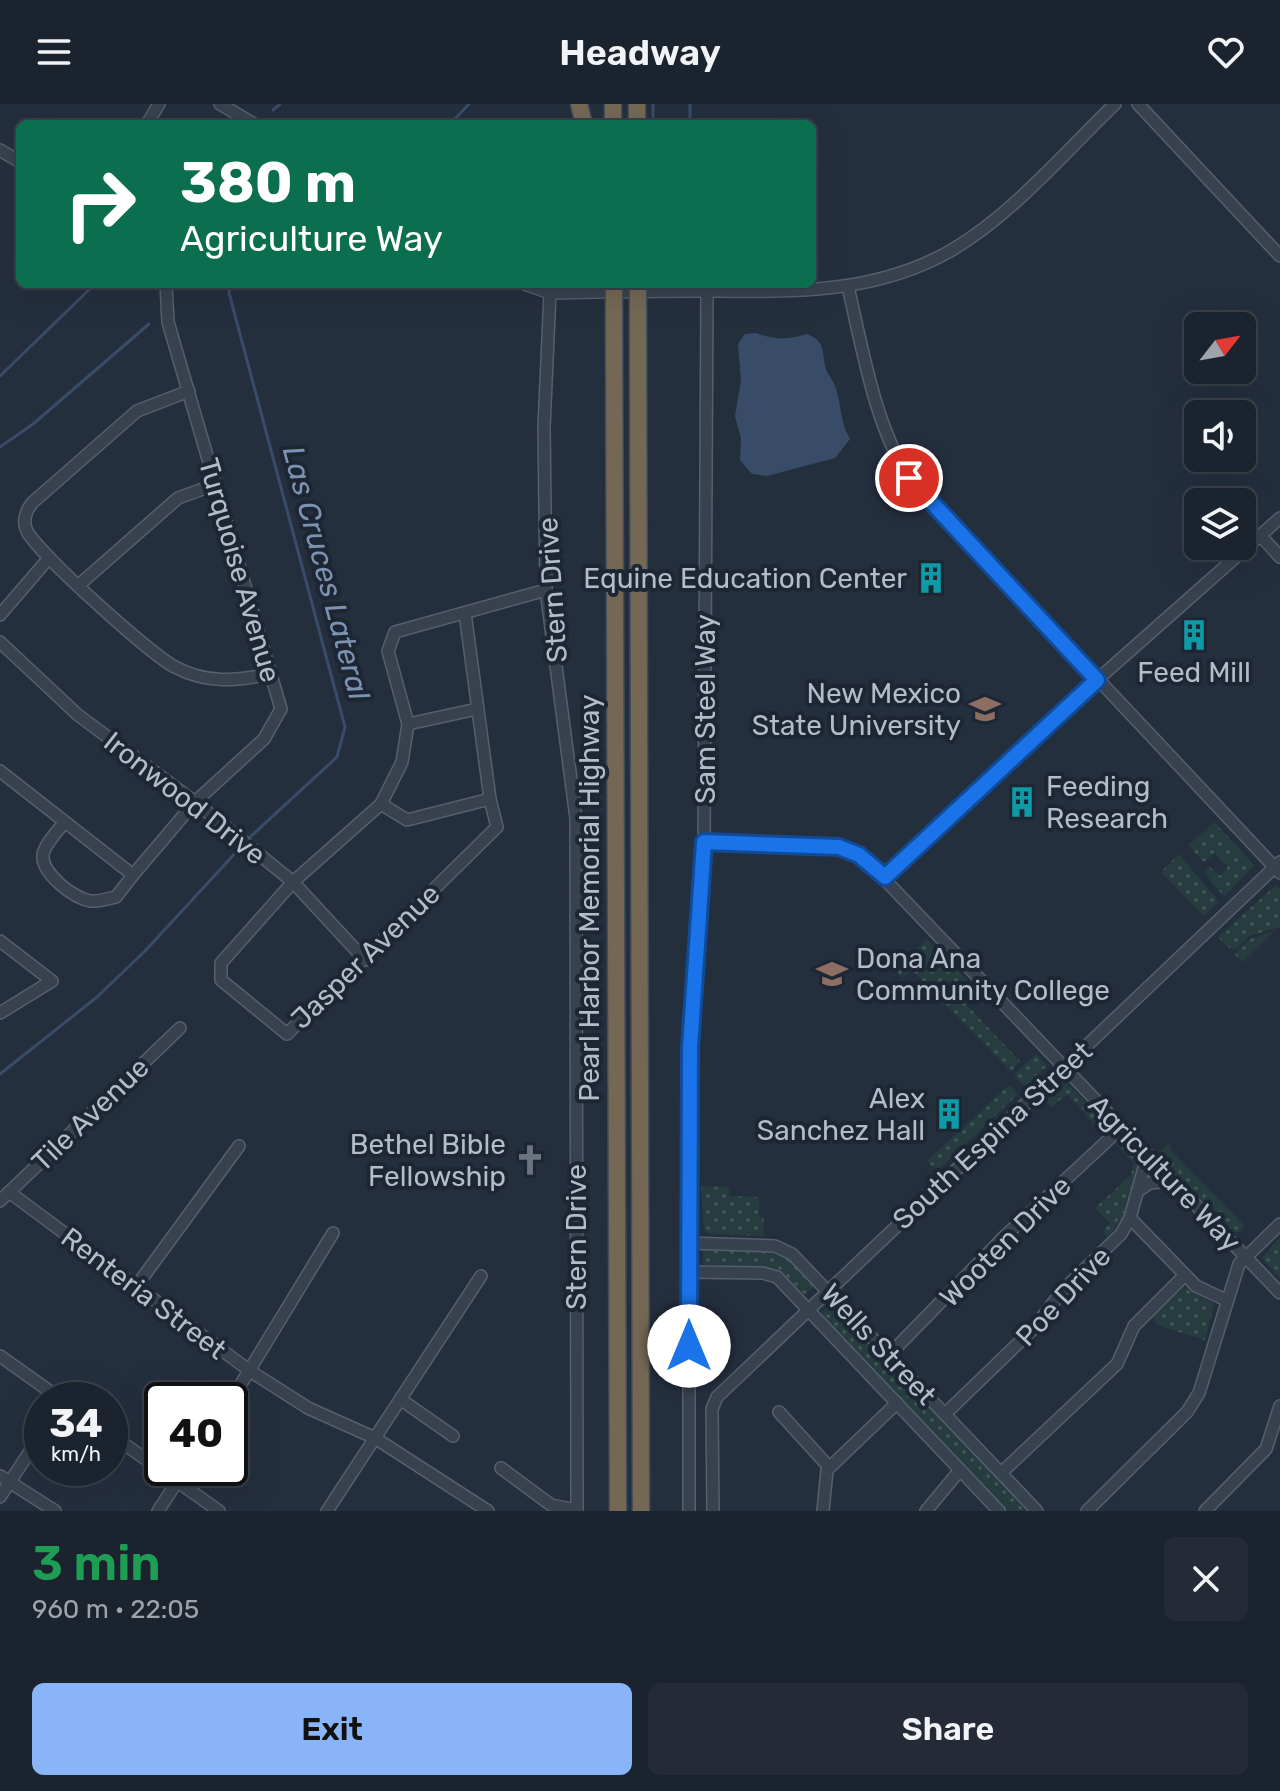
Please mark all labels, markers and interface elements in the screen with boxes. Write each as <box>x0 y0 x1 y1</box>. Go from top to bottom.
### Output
icon: menu <box>32 30 76 74</box>
icon: heart <box>1204 30 1248 74</box>
text: Headway <box>559 31 721 74</box>
text: 380 m <box>180 150 356 216</box>
icon: right <box>48 152 152 256</box>
text: Agriculture Way <box>180 217 443 260</box>
north arrow <box>1184 312 1256 384</box>
map controls <box>1184 312 1256 560</box>
button: sound <box>1184 400 1256 472</box>
water label: Las Cruces Lateral <box>275 442 377 705</box>
pin <box>875 444 943 512</box>
street label: Turquoise Avenue <box>192 454 287 686</box>
icon: arrive <box>887 456 931 500</box>
button: layers <box>1184 488 1256 560</box>
street label: Stern Drive <box>531 516 574 664</box>
building icon: Equine Education Center <box>914 561 948 595</box>
place label: Equine Education Center <box>583 562 907 595</box>
street label: Sam Steel Way <box>689 614 722 804</box>
building icon: Feed Mill <box>1177 618 1211 652</box>
place label: Feed Mill <box>1137 656 1251 689</box>
place label: New Mexico State University <box>752 677 961 742</box>
school or university icon: New Mexico State University <box>968 692 1002 726</box>
street label: Pearl Harbor Memorial Highway <box>573 694 606 1102</box>
street label: Ironwood Drive <box>97 725 272 872</box>
place label: Feeding Research <box>1046 770 1168 835</box>
building icon: Feeding Research <box>1005 785 1039 819</box>
street label: Jasper Avenue <box>284 877 447 1036</box>
place label: Dona Ana Community College <box>856 942 1110 1007</box>
school or university icon: Dona Ana Community College <box>815 957 849 991</box>
street label: South Espina Street <box>886 1035 1099 1236</box>
street label: Tile Avenue <box>25 1051 156 1178</box>
place label: Alex Sanchez Hall <box>757 1082 925 1147</box>
street label: Agriculture Way <box>1082 1088 1248 1258</box>
building icon: Alex Sanchez Hall <box>932 1097 966 1131</box>
place label: Bethel Bible Fellowship <box>350 1128 506 1193</box>
church icon: Bethel Bible Fellowship <box>513 1143 547 1177</box>
street label: Stern Drive <box>560 1164 593 1310</box>
street label: Wooten Drive <box>933 1169 1078 1314</box>
street label: Renteria Street <box>55 1221 233 1366</box>
street label: Poe Drive <box>1009 1240 1118 1353</box>
street label: Wells Street <box>814 1277 943 1412</box>
position arrow <box>647 1304 731 1388</box>
speed limit sign: 40 <box>144 1382 248 1486</box>
text: 34 <box>49 1400 103 1447</box>
text: km/h <box>51 1442 101 1466</box>
text: 3 min <box>32 1535 161 1592</box>
button: close <box>1164 1537 1248 1621</box>
text: 960 m · 22:05 <box>32 1594 199 1625</box>
button: Exit <box>32 1683 632 1775</box>
button: Share <box>648 1683 1248 1775</box>

